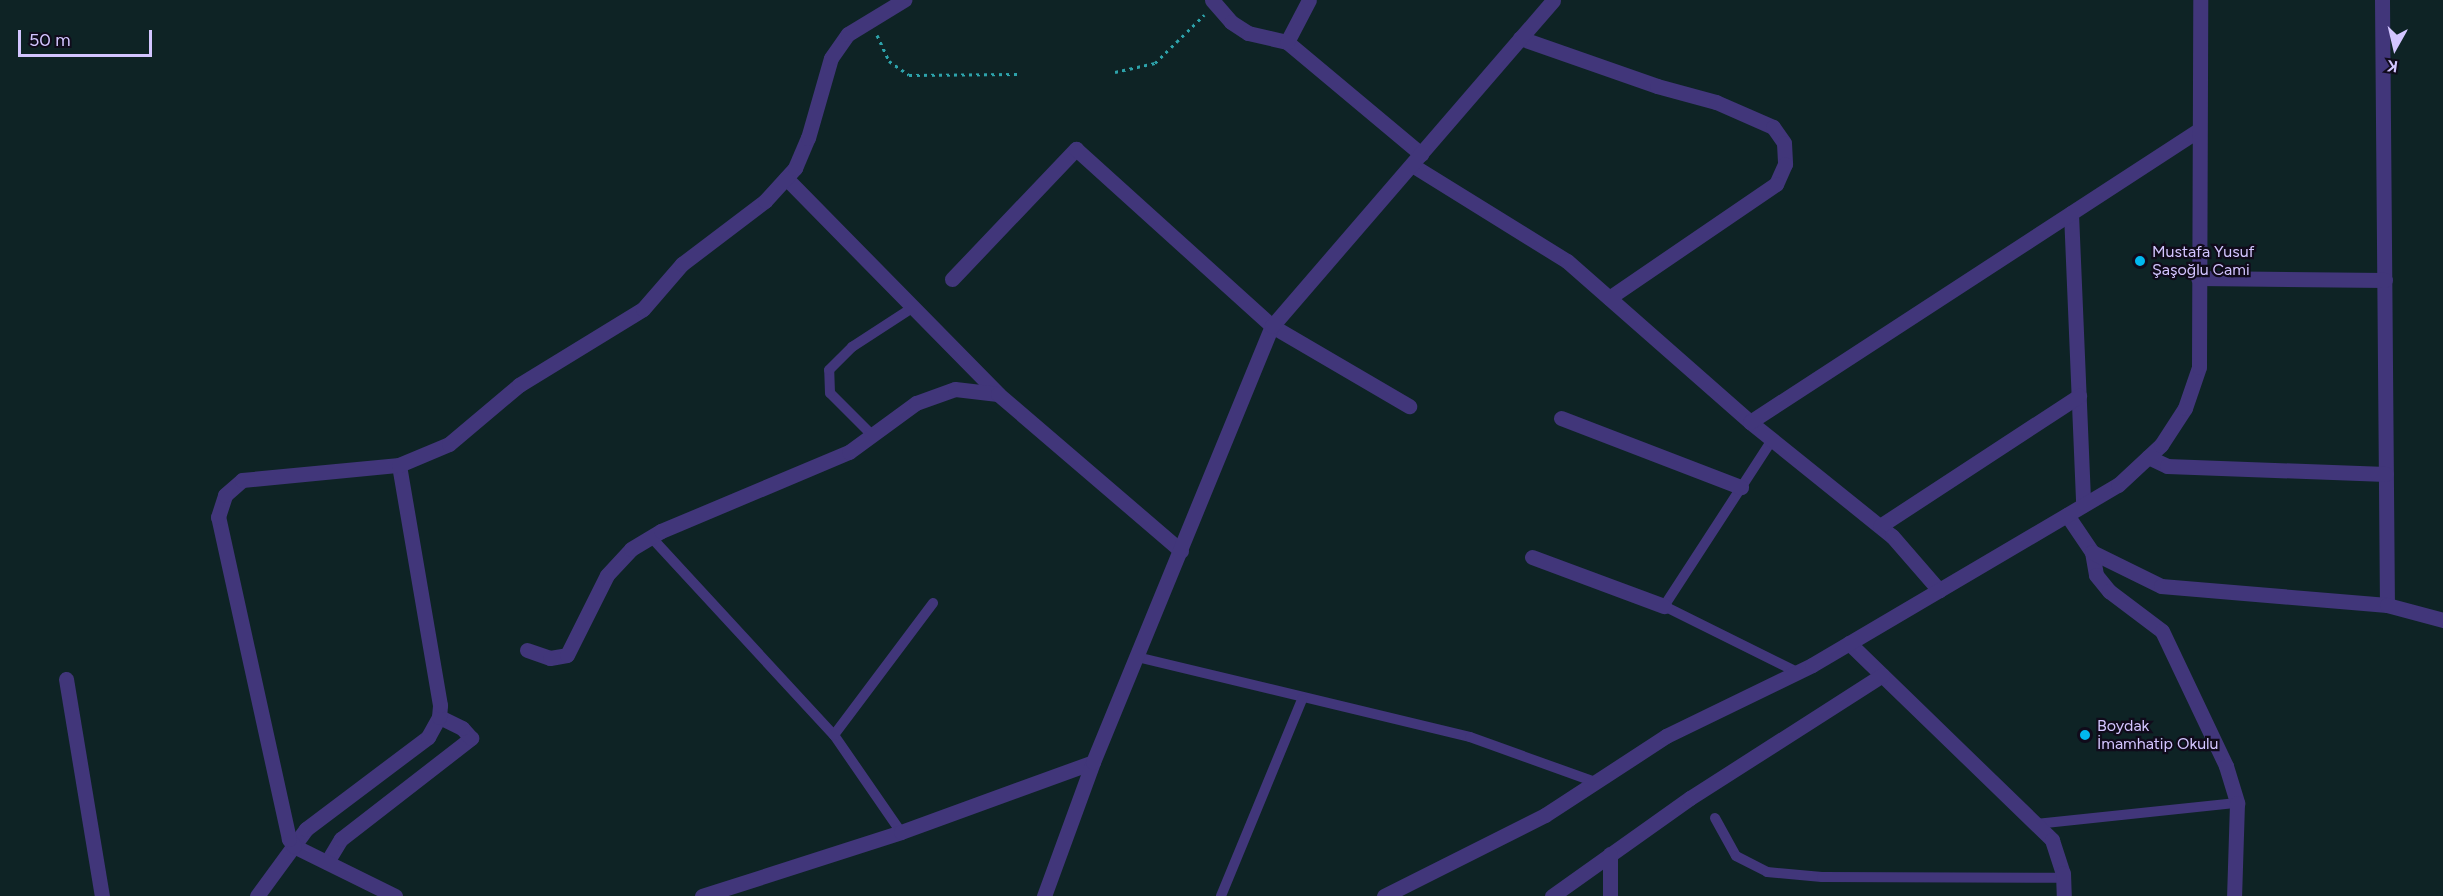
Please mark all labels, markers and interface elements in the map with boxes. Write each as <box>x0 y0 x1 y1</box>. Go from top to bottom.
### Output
scale bar <box>21 18 154 56</box>
north arrow <box>2365 18 2425 78</box>
text: 50 m <box>29 29 71 51</box>
text: K <box>2386 56 2399 76</box>
place label: Mustafa Yusuf Şaşoğlu Cami <box>2152 242 2254 280</box>
marker: Mustafa Yusuf Şaşoğlu Cami <box>2133 254 2147 268</box>
place label: Boydak İmamhatip Okulu <box>2097 716 2219 754</box>
marker: Boydak İmamhatip Okulu <box>2078 728 2092 742</box>

